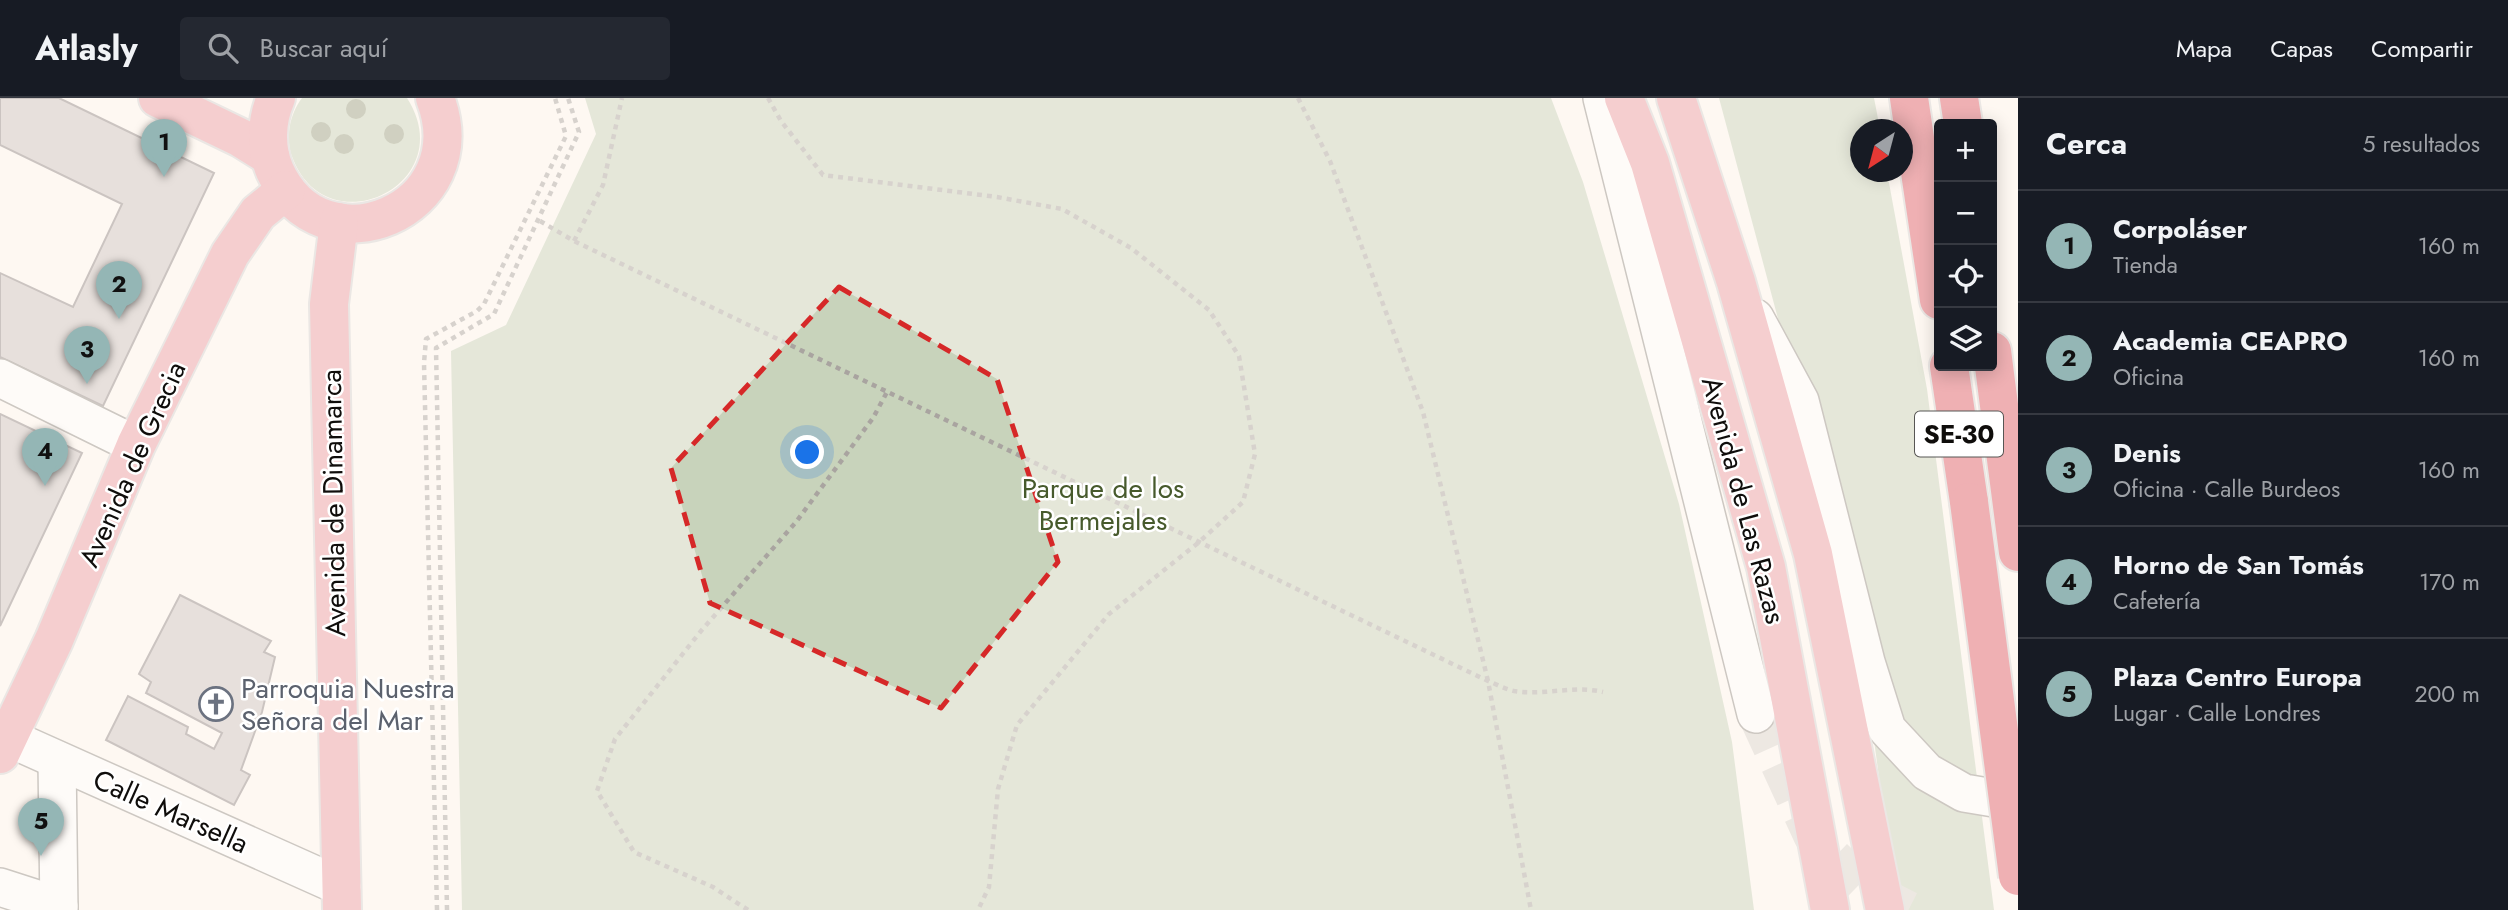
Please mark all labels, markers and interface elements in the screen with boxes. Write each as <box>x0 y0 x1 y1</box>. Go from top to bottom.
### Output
search box <box>180 17 670 80</box>
text: Atlasly <box>35 25 138 72</box>
icon: search <box>204 29 242 67</box>
text: Buscar aquí <box>260 29 388 67</box>
text: Mapa <box>2176 31 2232 66</box>
text: Capas <box>2270 31 2333 66</box>
text: Compartir <box>2371 31 2473 66</box>
pin: 1 <box>141 119 187 177</box>
north arrow <box>1850 119 1913 182</box>
map controls <box>1934 119 1997 371</box>
button: + <box>1934 119 1997 182</box>
text: Cerca <box>2046 122 2127 165</box>
text: 5 resultados <box>2363 127 2480 161</box>
button: − <box>1934 182 1997 245</box>
text: Corpoláser <box>2113 210 2247 248</box>
text: 1 <box>2063 229 2075 263</box>
text: 160 m <box>2418 229 2480 263</box>
button: locate <box>1934 245 1997 308</box>
text: Tienda <box>2113 248 2178 282</box>
pin: 2 <box>96 261 142 319</box>
button: layers <box>1934 308 1997 371</box>
text: Academia CEAPRO <box>2113 322 2348 360</box>
pin: 3 <box>64 326 110 384</box>
text: 2 <box>2061 341 2077 375</box>
text: 160 m <box>2418 341 2480 375</box>
street label: Avenida de Grecia <box>69 355 196 574</box>
text: Oficina <box>2113 360 2184 394</box>
street label: Avenida de Dinamarca <box>311 369 356 637</box>
street label: Avenida de Las Razas <box>1691 372 1796 628</box>
road number: SE-30 <box>1915 412 2003 456</box>
pin: 4 <box>22 428 68 486</box>
text: Denis <box>2113 434 2181 472</box>
your location <box>790 435 824 469</box>
text: 3 <box>2062 453 2076 487</box>
text: 160 m <box>2418 453 2480 487</box>
park label: Parque de los Bermejales <box>1022 468 1184 541</box>
text: Oficina · Calle Burdeos <box>2113 472 2340 506</box>
text: Horno de San Tomás <box>2113 546 2364 584</box>
text: 4 <box>2061 565 2077 599</box>
text: 170 m <box>2419 565 2480 599</box>
text: Cafetería <box>2113 584 2201 618</box>
text: Plaza Centro Europa <box>2113 658 2362 696</box>
place label: Parroquia Nuestra Señora del Mar <box>241 668 455 741</box>
text: 5 <box>2062 677 2076 711</box>
text: 200 m <box>2414 677 2480 711</box>
church icon: Parroquia Nuestra Señora del Mar <box>197 685 235 723</box>
text: Lugar · Calle Londres <box>2113 696 2321 730</box>
street label: Calle Marsella <box>87 759 255 864</box>
pin: 5 <box>18 798 64 856</box>

